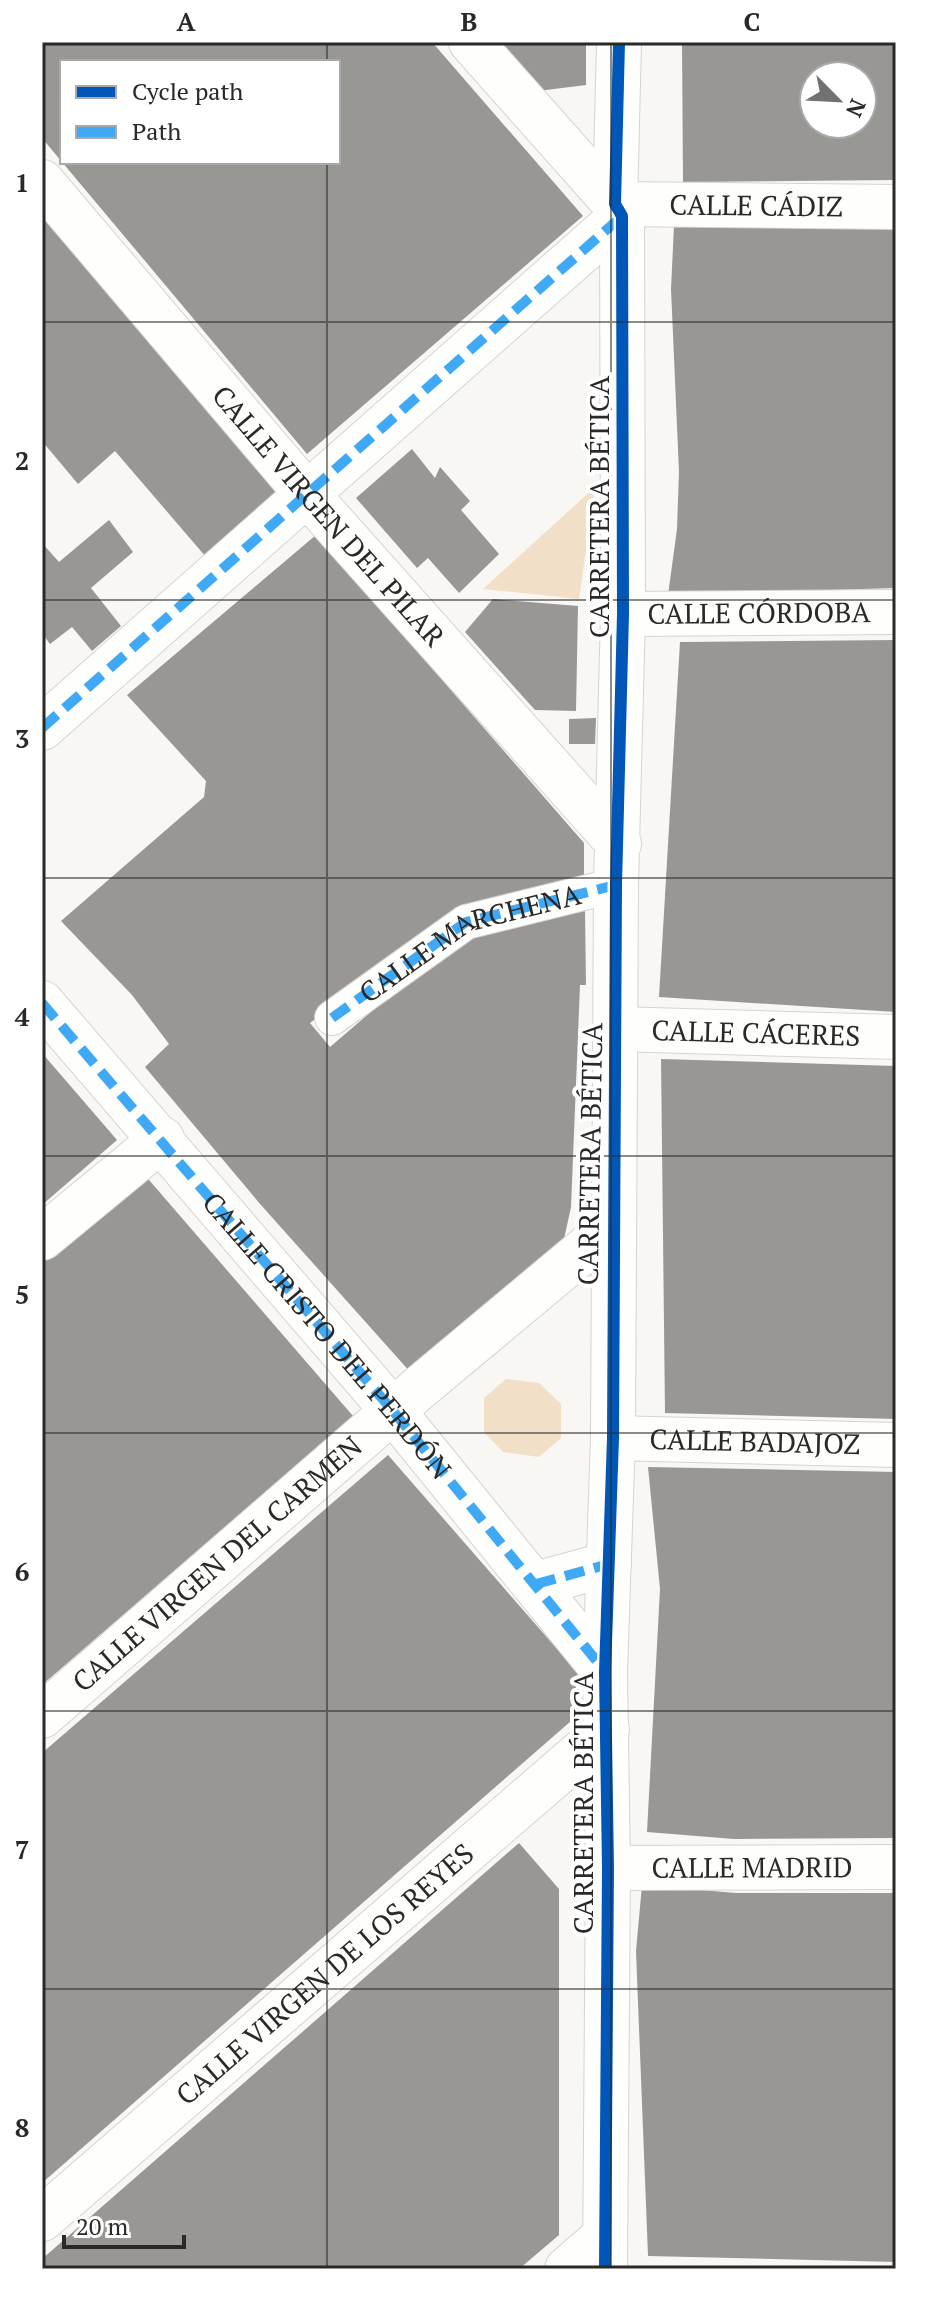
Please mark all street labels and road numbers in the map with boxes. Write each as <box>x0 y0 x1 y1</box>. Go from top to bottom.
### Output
street label: CALLE CÁDIZ <box>669 186 843 224</box>
street label: CARRETERA BÉTICA <box>580 375 617 638</box>
street label: CALLE VIRGEN DEL PILAR <box>204 377 453 654</box>
street label: CALLE CÓRDOBA <box>647 593 872 632</box>
street label: CALLE MARCHENA <box>351 875 585 1011</box>
street label: CALLE CÁCERES <box>651 1011 861 1054</box>
street label: CARRETERA BÉTICA <box>569 1022 610 1286</box>
street label: CALLE CRISTO DEL PERDÓN <box>195 1184 460 1486</box>
street label: CALLE BADAJOZ <box>649 1420 861 1462</box>
street label: CALLE VIRGEN DEL CARMEN <box>64 1427 369 1699</box>
street label: CARRETERA BÉTICA <box>564 1671 601 1934</box>
street label: CALLE VIRGEN DE LOS REYES <box>168 1835 481 2113</box>
street label: CALLE MADRID <box>651 1848 853 1886</box>

